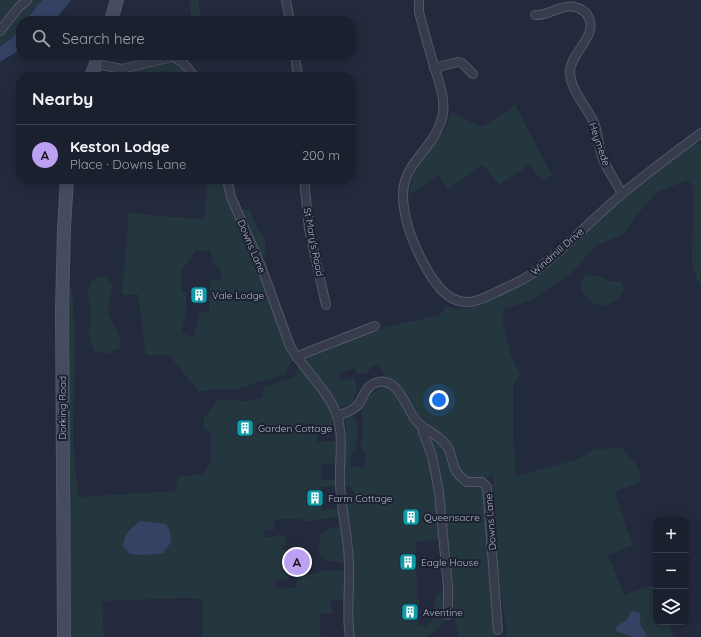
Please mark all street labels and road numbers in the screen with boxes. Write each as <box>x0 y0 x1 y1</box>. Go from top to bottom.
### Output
street label: Heymede <box>586 121 613 168</box>
street label: St Mary's Road <box>300 207 327 278</box>
street label: Downs Lane <box>234 217 269 275</box>
street label: Windmill Drive <box>528 224 587 278</box>
street label: Dorking Road <box>56 376 69 440</box>
street label: Downs Lane <box>482 493 499 551</box>

